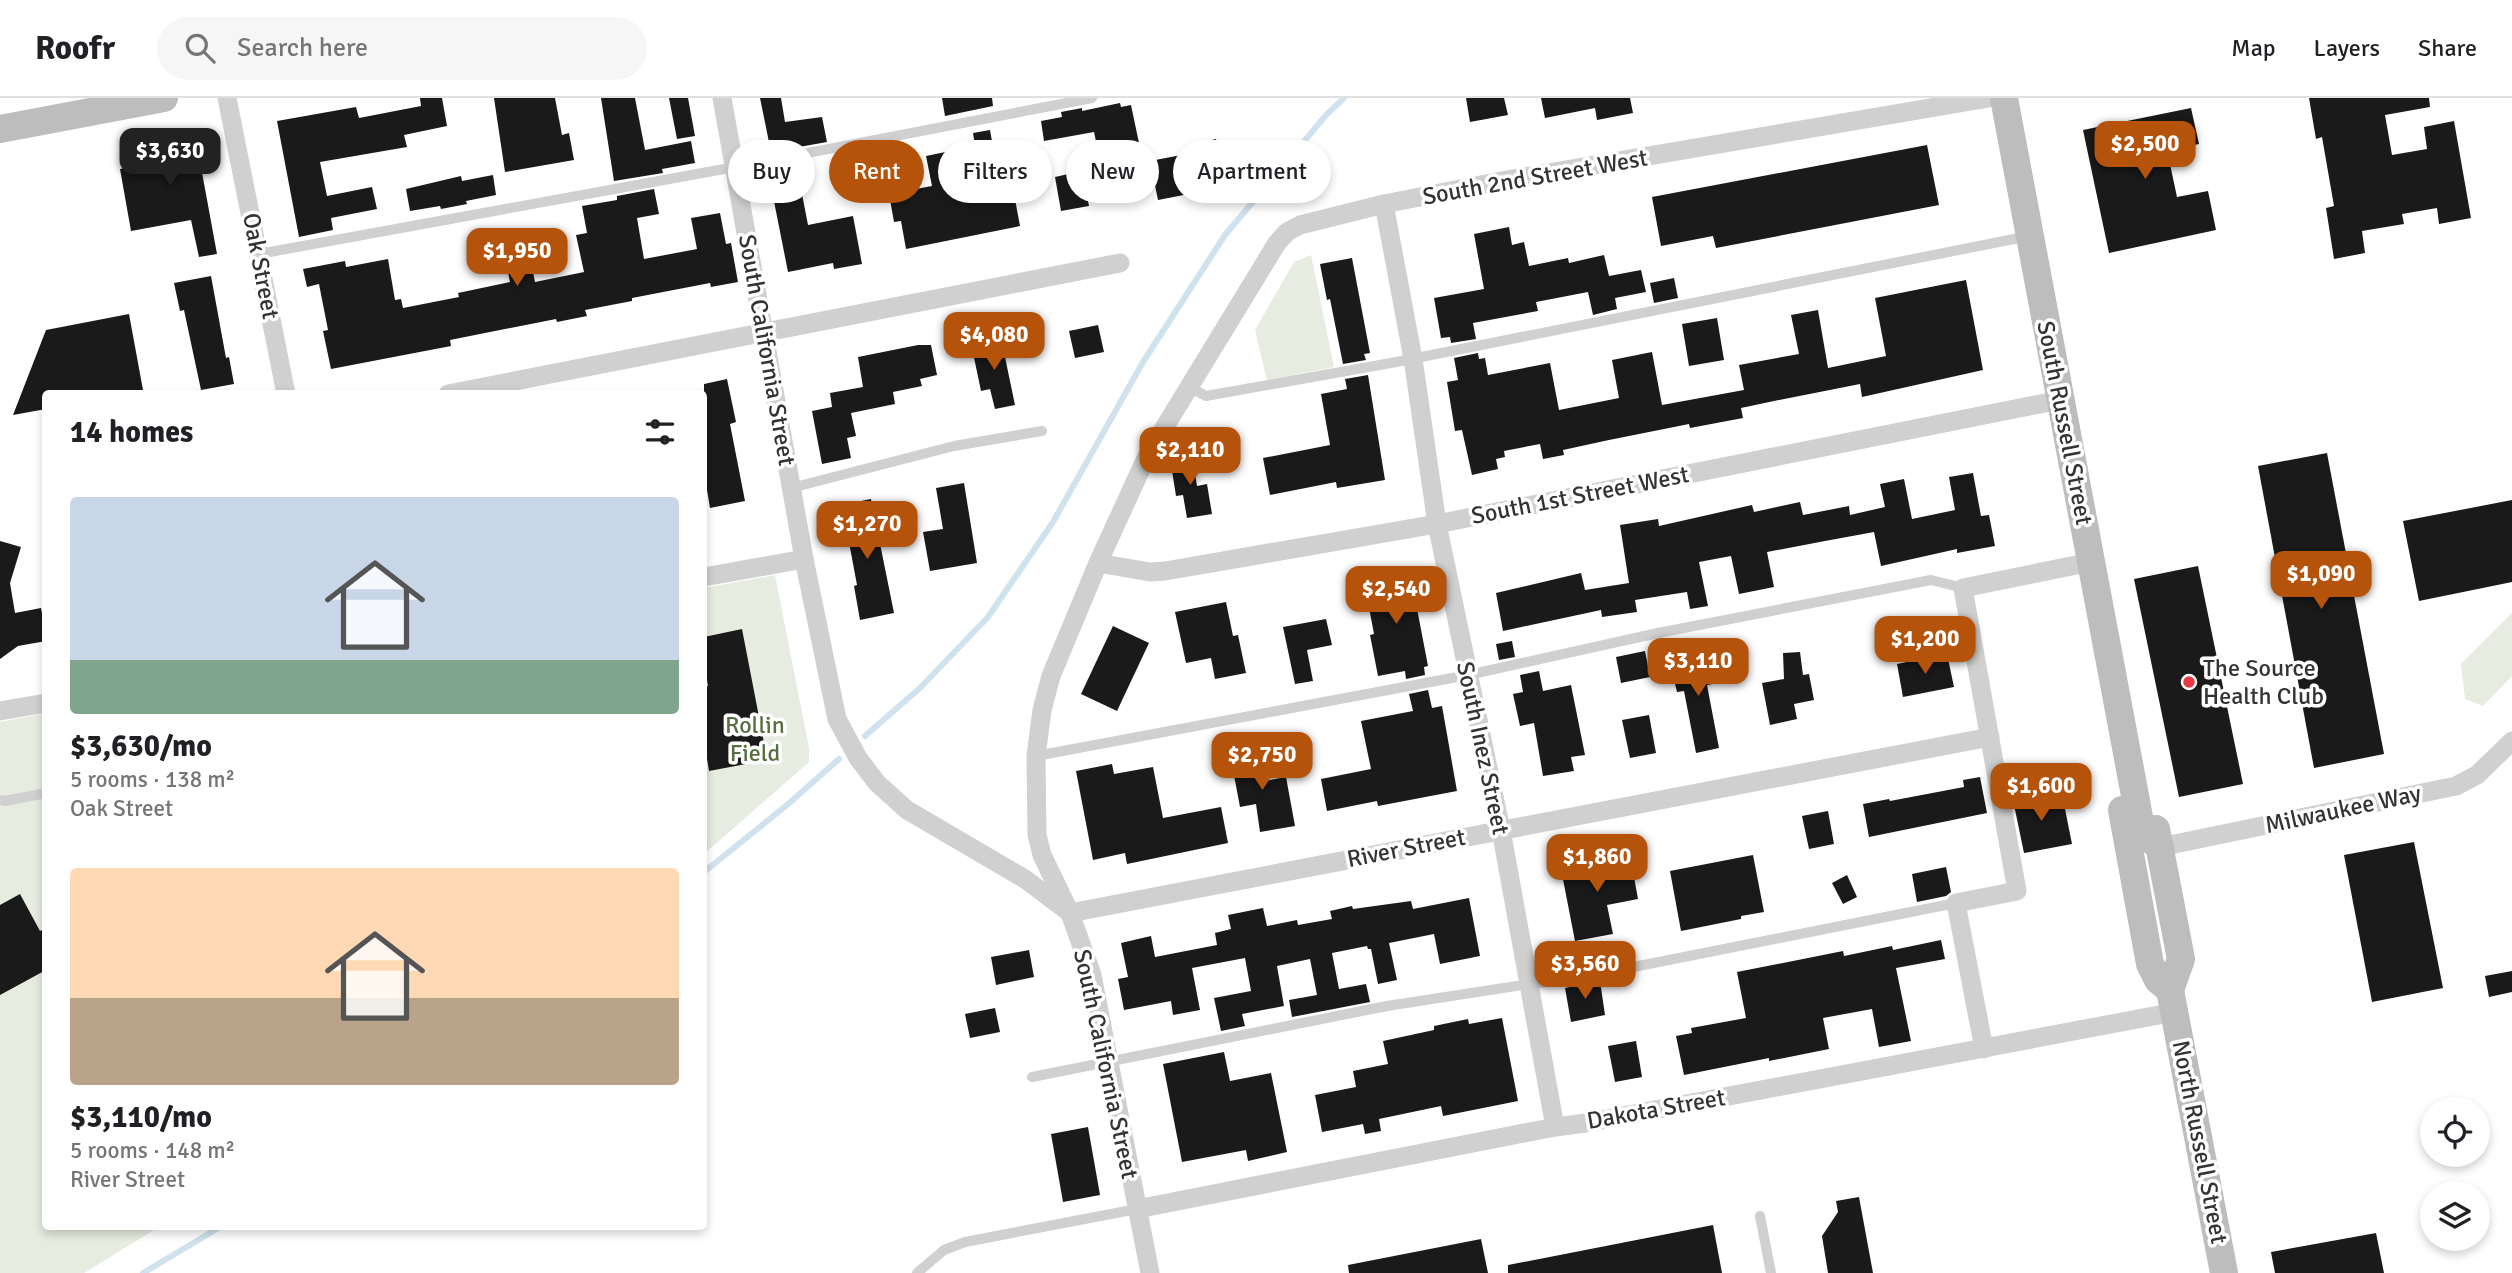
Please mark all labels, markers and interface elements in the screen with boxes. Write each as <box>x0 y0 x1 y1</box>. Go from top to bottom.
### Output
search box <box>157 17 647 80</box>
text: Roofr <box>35 28 115 69</box>
icon: search <box>181 29 219 67</box>
text: Search here <box>237 32 368 64</box>
text: Map <box>2231 33 2276 63</box>
text: Layers <box>2314 33 2380 63</box>
text: Share <box>2418 33 2477 63</box>
pin: $2,500 <box>2088 122 2202 181</box>
pin: $3,630 <box>113 129 227 188</box>
text: $2,500 <box>2111 129 2179 158</box>
text: $3,630 <box>136 136 204 165</box>
chip: Buy <box>728 140 815 203</box>
chip: Rent <box>829 140 924 203</box>
chip: Filters <box>938 140 1052 203</box>
chip: New <box>1066 140 1159 203</box>
chip: Apartment <box>1173 140 1331 203</box>
street label: South 2nd Street West <box>1420 142 1650 212</box>
street label: Oak Street <box>236 210 286 322</box>
pin: $1,950 <box>460 228 574 288</box>
street label: South California Street <box>732 232 802 468</box>
text: $1,950 <box>483 236 551 265</box>
pin: $4,080 <box>937 313 1051 372</box>
street label: South Russell Street <box>2030 318 2100 528</box>
text: $4,080 <box>960 320 1028 349</box>
icon: filters <box>641 413 679 451</box>
text: 14 homes <box>70 414 193 451</box>
pin: $2,110 <box>1133 428 1247 487</box>
text: $2,110 <box>1156 435 1224 464</box>
street label: South 1st Street West <box>1469 459 1691 531</box>
pin: $1,270 <box>810 502 924 561</box>
text: $1,270 <box>833 509 901 538</box>
icon: home <box>312 542 438 668</box>
pin: $1,090 <box>2264 552 2378 611</box>
text: $1,090 <box>2287 559 2355 588</box>
pin: $2,540 <box>1339 566 1453 626</box>
text: $2,540 <box>1362 574 1430 603</box>
pin: $1,200 <box>1868 616 1982 676</box>
text: $1,200 <box>1891 624 1959 653</box>
pin: $3,110 <box>1641 638 1755 698</box>
text: $3,110 <box>1664 646 1732 675</box>
place label: The Source Health Club <box>2203 653 2324 711</box>
street label: South Inez Street <box>1450 659 1516 837</box>
marker: The Source Health Club <box>2181 674 2197 690</box>
park label: Rollin Field <box>725 710 785 768</box>
text: $3,630/mo <box>70 728 212 765</box>
pin: $2,750 <box>1205 732 1319 792</box>
text: $2,750 <box>1228 740 1296 769</box>
pin: $1,600 <box>1984 764 2098 823</box>
text: 5 rooms · 138 m² <box>70 765 235 794</box>
text: $1,600 <box>2007 771 2075 800</box>
street label: Milwaukee Way <box>2262 778 2424 840</box>
text: Oak Street <box>70 794 173 823</box>
street label: River Street <box>1344 822 1468 874</box>
pin: $1,860 <box>1540 834 1654 894</box>
text: $1,860 <box>1563 842 1631 871</box>
icon: home <box>312 913 438 1039</box>
pin: $3,560 <box>1528 942 1642 1001</box>
street label: South California Street <box>1067 946 1145 1182</box>
text: $3,560 <box>1551 949 1619 978</box>
street label: North Russell Street <box>2166 1038 2234 1246</box>
street label: Dakota Street <box>1585 1082 1727 1136</box>
map controls <box>2420 1097 2490 1251</box>
button: locate <box>2420 1097 2490 1167</box>
text: $3,110/mo <box>70 1099 212 1136</box>
text: 5 rooms · 148 m² <box>70 1136 235 1165</box>
text: River Street <box>70 1165 185 1194</box>
button: layers <box>2420 1181 2490 1251</box>

